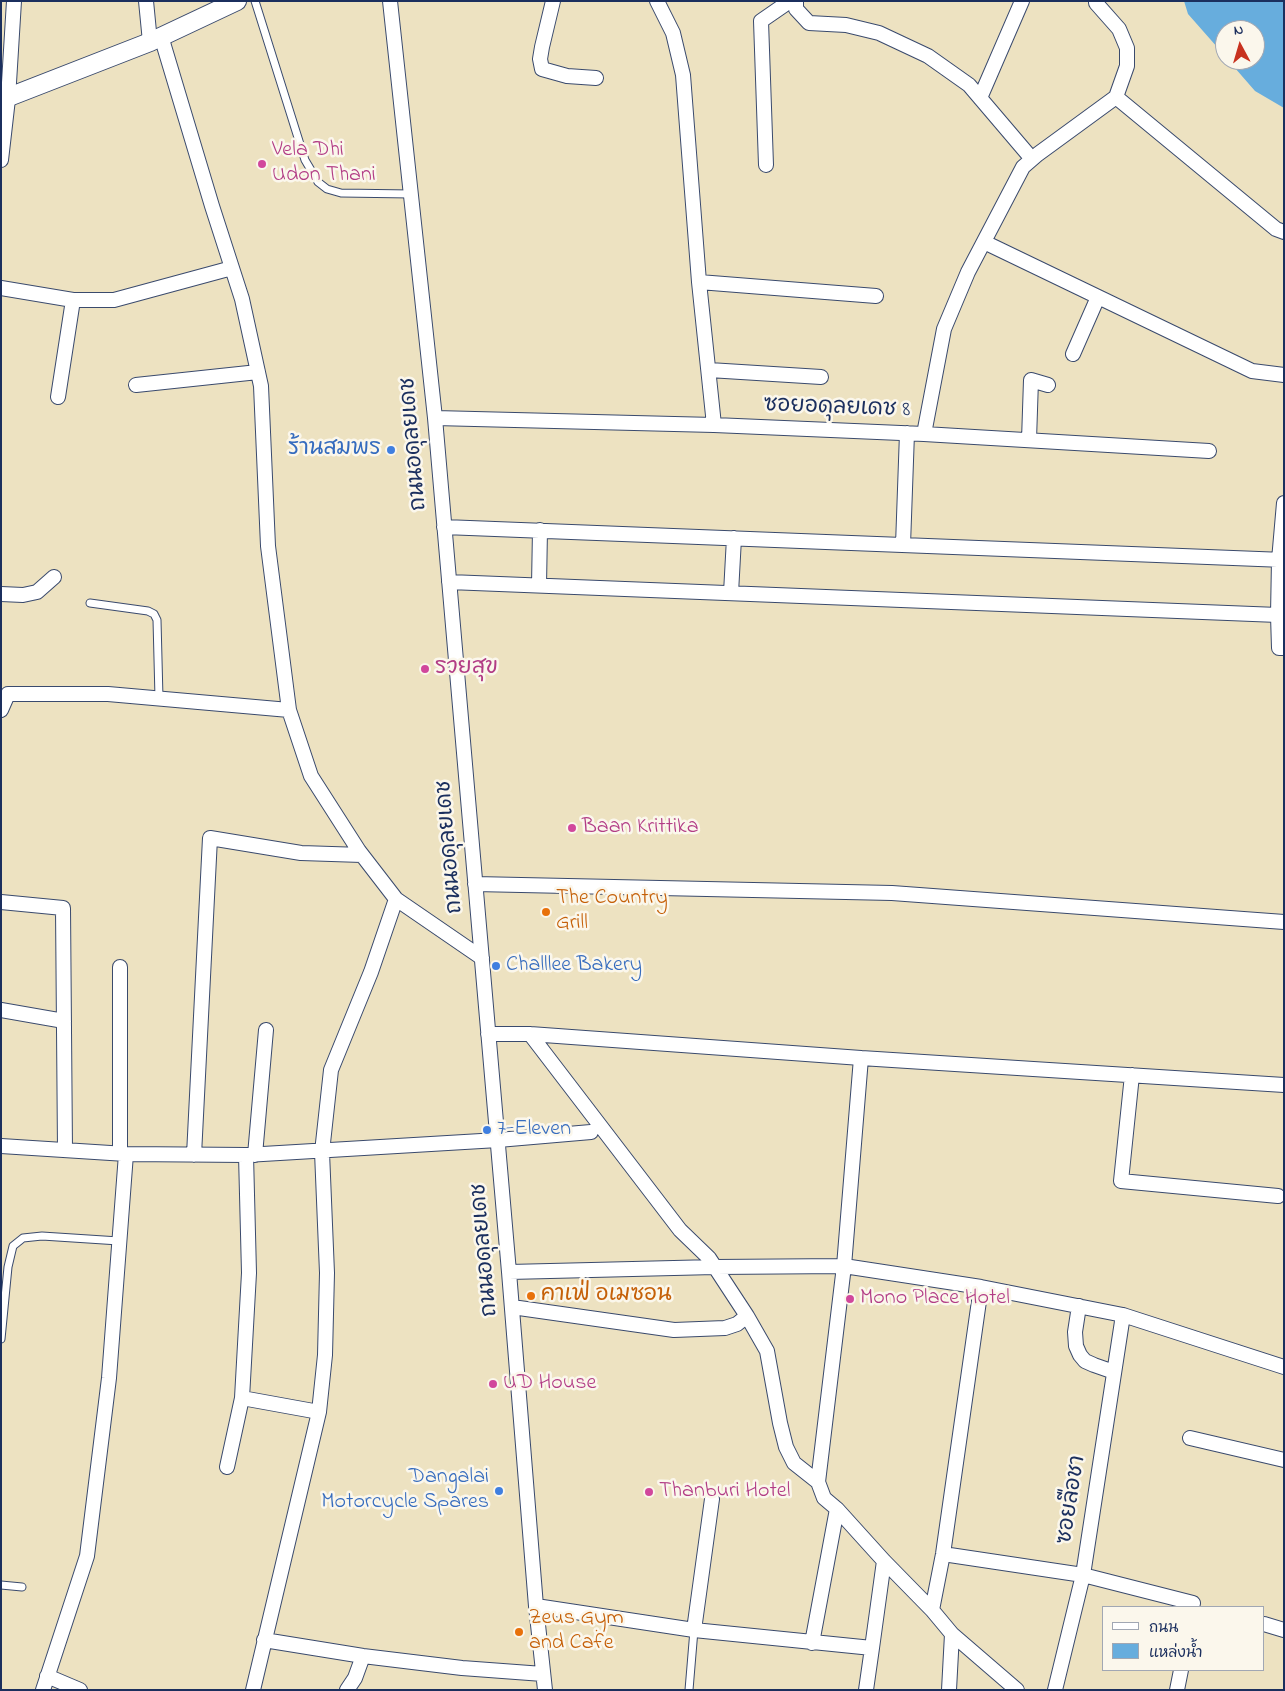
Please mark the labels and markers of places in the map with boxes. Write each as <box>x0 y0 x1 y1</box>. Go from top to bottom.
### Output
place label: Vela Dhi Udon Thani <box>272 138 376 190</box>
marker: Vela Dhi Udon Thani <box>256 158 268 170</box>
place label: ร้านสมพร <box>288 437 381 463</box>
marker: ร้านสมพร <box>385 444 397 456</box>
place label: รวยสุข <box>435 656 498 682</box>
marker: รวยสุข <box>419 663 431 675</box>
place label: Baan Krittika <box>582 815 699 841</box>
marker: Baan Krittika <box>566 822 578 834</box>
place label: The Country Grill <box>556 886 668 938</box>
marker: The Country Grill <box>540 906 552 918</box>
place label: Challlee Bakery <box>506 953 642 979</box>
marker: Challlee Bakery <box>490 960 502 972</box>
place label: 7-Eleven <box>497 1117 571 1143</box>
marker: 7-Eleven <box>481 1124 493 1136</box>
place label: คาเฟ่ อเมซอน <box>541 1283 672 1309</box>
place label: Mono Place Hotel <box>860 1286 1010 1312</box>
marker: คาเฟ่ อเมซอน <box>525 1290 537 1302</box>
marker: Mono Place Hotel <box>844 1293 856 1305</box>
place label: UD House <box>503 1371 596 1397</box>
marker: UD House <box>487 1378 499 1390</box>
place label: Dangalai Motorcycle Spares <box>321 1465 489 1516</box>
place label: Thanburi Hotel <box>659 1479 790 1505</box>
marker: Dangalai Motorcycle Spares <box>493 1485 505 1497</box>
marker: Thanburi Hotel <box>643 1486 655 1498</box>
place label: Zeus Gym and Cafe <box>529 1606 624 1658</box>
marker: Zeus Gym and Cafe <box>513 1626 525 1638</box>

